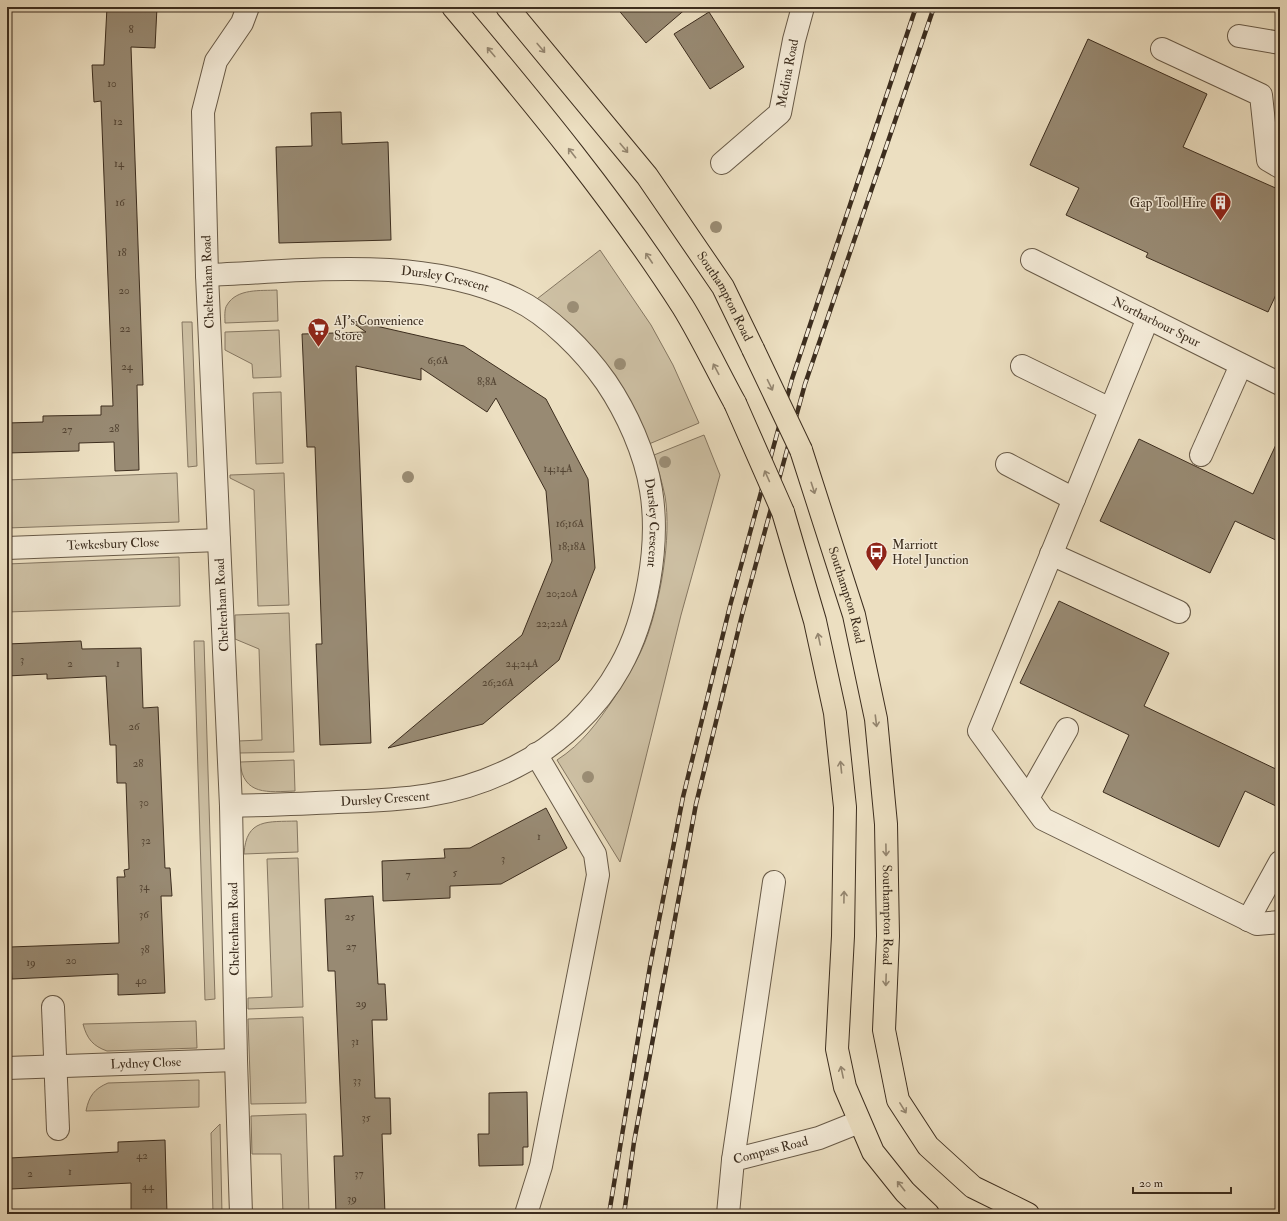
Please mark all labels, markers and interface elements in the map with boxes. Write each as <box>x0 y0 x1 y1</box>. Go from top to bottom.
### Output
house number: 8 <box>128 23 134 36</box>
street label: Medina Road <box>773 37 802 109</box>
one-way arrow <box>536 42 545 53</box>
one-way arrow <box>486 47 495 57</box>
house number: 10 <box>107 77 117 90</box>
house number: 12 <box>113 115 123 128</box>
one-way arrow <box>619 142 628 153</box>
one-way arrow <box>568 148 576 159</box>
house number: 14 <box>114 157 125 170</box>
building icon: Gap Tool Hire <box>1208 190 1234 223</box>
place label: Gap Tool Hire <box>1130 195 1207 212</box>
house number: 16 <box>115 196 126 209</box>
street label: Cheltenham Road <box>198 234 218 329</box>
house number: 18 <box>117 246 127 259</box>
street label: Southampton Road <box>693 249 756 344</box>
one-way arrow <box>645 253 653 264</box>
street label: Dursley Crescent <box>400 263 491 296</box>
house number: 20 <box>118 284 130 297</box>
street label: Northarbour Spur <box>1110 294 1203 351</box>
place label: AJ's Convenience Store <box>333 313 424 344</box>
supermarket icon: AJ's Convenience Store <box>306 315 332 348</box>
house number: 22 <box>119 322 131 335</box>
house number: 6;6A <box>428 354 448 367</box>
house number: 24 <box>121 360 134 373</box>
one-way arrow <box>712 363 720 375</box>
house number: 8;8A <box>477 375 497 388</box>
one-way arrow <box>767 378 774 390</box>
house number: 28 <box>109 422 119 435</box>
house number: 27 <box>62 423 72 436</box>
house number: 14;14A <box>543 462 573 475</box>
one-way arrow <box>763 470 770 482</box>
street label: Dursley Crescent <box>641 477 662 568</box>
one-way arrow <box>810 481 817 494</box>
house number: 16;16A <box>556 517 584 530</box>
street label: Tewkesbury Close <box>66 534 160 554</box>
place label: Marriott Hotel Junction <box>892 537 969 568</box>
bus stop icon: Marriott Hotel Junction <box>863 539 889 572</box>
house number: 18;18A <box>558 540 586 553</box>
street label: Southampton Road <box>825 544 868 645</box>
street label: Cheltenham Road <box>212 557 232 652</box>
house number: 20;20A <box>546 587 578 600</box>
house number: 22;22A <box>536 617 568 630</box>
one-way arrow <box>815 633 823 646</box>
house number: 3 <box>20 653 24 666</box>
house number: 2 <box>67 657 73 670</box>
house number: 1 <box>116 657 120 670</box>
house number: 24;24A <box>506 657 538 670</box>
house number: 26;26A <box>482 676 514 689</box>
one-way arrow <box>872 714 880 727</box>
house number: 26 <box>128 720 141 733</box>
house number: 28 <box>133 757 143 770</box>
one-way arrow <box>837 761 845 774</box>
street label: Dursley Crescent <box>340 788 430 811</box>
house number: 30 <box>139 796 149 809</box>
house number: 1 <box>537 830 541 843</box>
house number: 32 <box>141 834 151 847</box>
one-way arrow <box>882 843 890 856</box>
house number: 3 <box>501 852 505 865</box>
street label: Southampton Road <box>879 865 896 966</box>
house number: 5 <box>453 866 458 879</box>
house number: 7 <box>405 868 411 881</box>
house number: 34 <box>139 880 150 893</box>
street label: Cheltenham Road <box>225 882 243 976</box>
one-way arrow <box>840 891 848 904</box>
house number: 36 <box>139 908 150 921</box>
house number: 25 <box>345 910 355 923</box>
house number: 27 <box>346 940 356 953</box>
house number: 38 <box>140 943 150 956</box>
house number: 20 <box>65 954 77 967</box>
house number: 19 <box>26 956 36 969</box>
one-way arrow <box>883 973 890 986</box>
house number: 40 <box>135 974 147 987</box>
house number: 29 <box>355 997 367 1010</box>
house number: 31 <box>351 1035 359 1048</box>
street label: Lydney Close <box>110 1054 182 1073</box>
one-way arrow <box>837 1066 845 1079</box>
house number: 33 <box>353 1074 361 1087</box>
one-way arrow <box>899 1102 907 1113</box>
house number: 35 <box>361 1111 371 1124</box>
street label: Compass Road <box>731 1133 810 1168</box>
house number: 42 <box>136 1149 148 1162</box>
house number: 1 <box>68 1165 72 1178</box>
house number: 2 <box>27 1167 33 1180</box>
house number: 37 <box>354 1167 364 1180</box>
scale bar <box>1133 1169 1231 1195</box>
text: 20 m <box>1139 1176 1164 1191</box>
house number: 44 <box>142 1180 155 1193</box>
one-way arrow <box>896 1181 905 1192</box>
house number: 39 <box>347 1192 357 1205</box>

